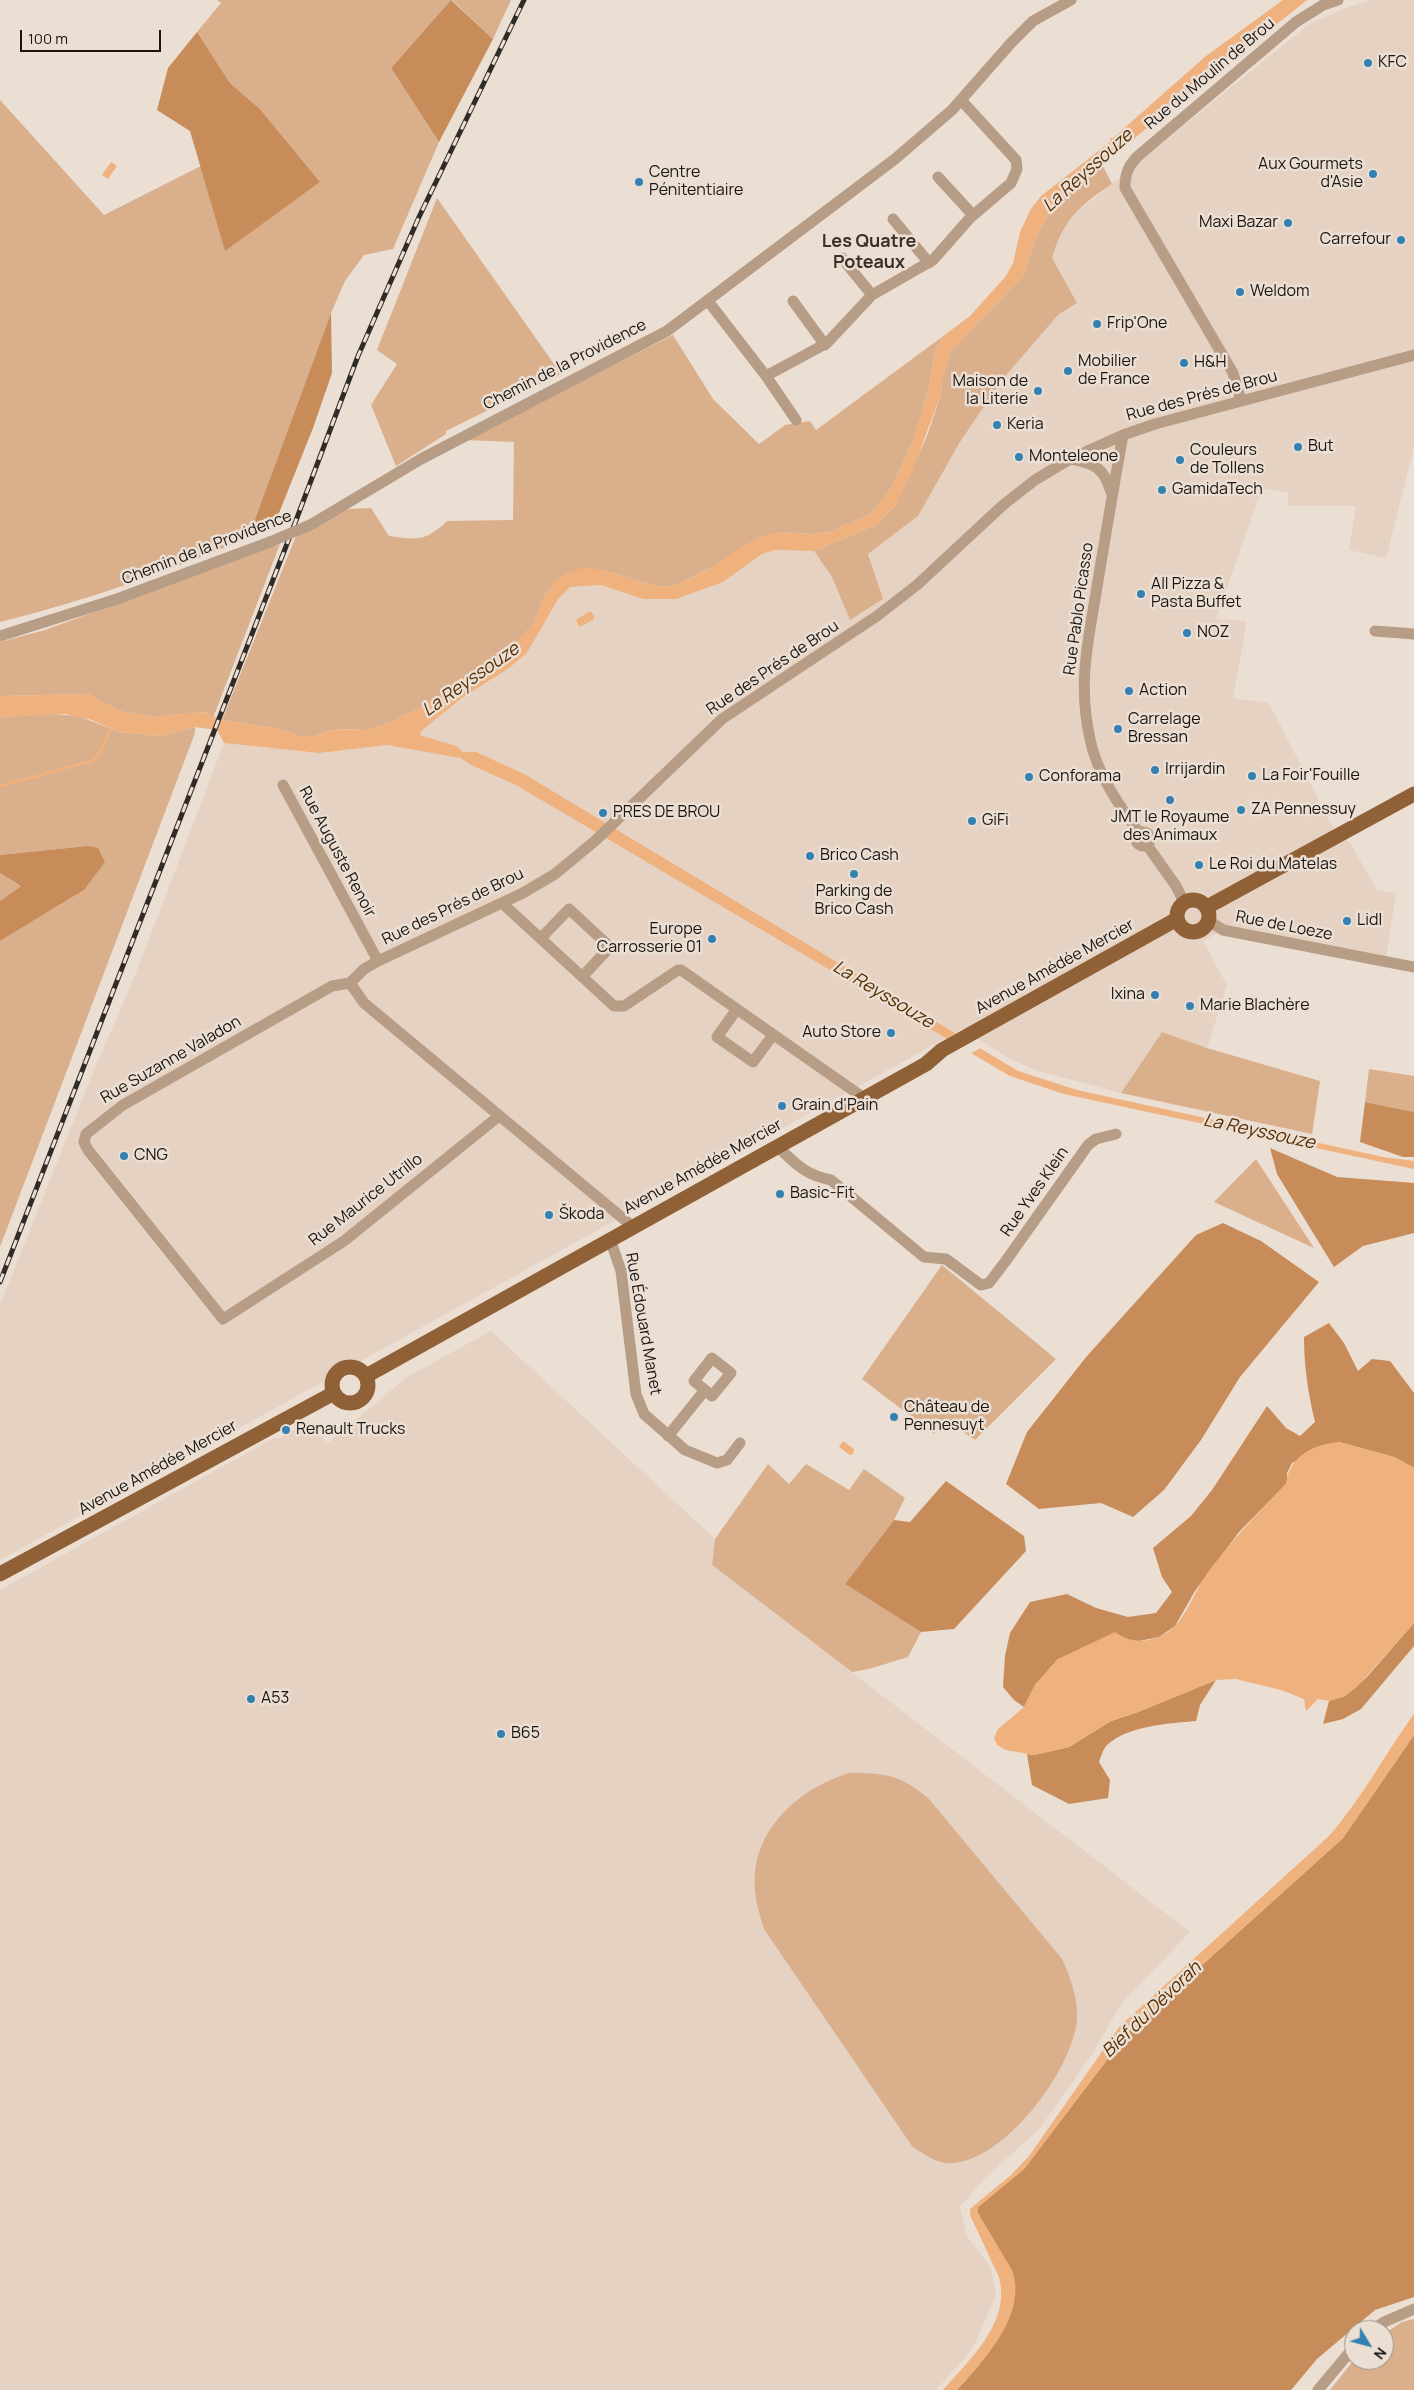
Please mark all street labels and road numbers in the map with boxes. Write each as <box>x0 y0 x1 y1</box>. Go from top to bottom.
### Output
street label: Rue du Moulin de Brou <box>1141 14 1279 134</box>
street label: Chemin de la Providence <box>480 316 650 414</box>
street label: Rue des Prés de Brou <box>1124 367 1280 425</box>
street label: Chemin de la Providence <box>119 507 295 589</box>
street label: Rue Pablo Picasso <box>1060 542 1098 676</box>
street label: Rue des Prés de Brou <box>703 617 843 719</box>
street label: Rue Auguste Renoir <box>294 783 380 921</box>
street label: Rue des Prés de Brou <box>379 864 527 950</box>
street label: Rue de Loeze <box>1234 907 1334 945</box>
street label: Avenue Amédée Mercier <box>972 915 1138 1019</box>
street label: Rue Suzanne Valadon <box>97 1012 245 1108</box>
street label: Avenue Amédée Mercier <box>620 1115 786 1219</box>
street label: Rue Yves Klein <box>997 1143 1073 1241</box>
street label: Rue Maurice Utrillo <box>305 1150 427 1250</box>
street label: Rue Édouard Manet <box>621 1251 665 1397</box>
street label: Avenue Amédée Mercier <box>75 1416 241 1520</box>

